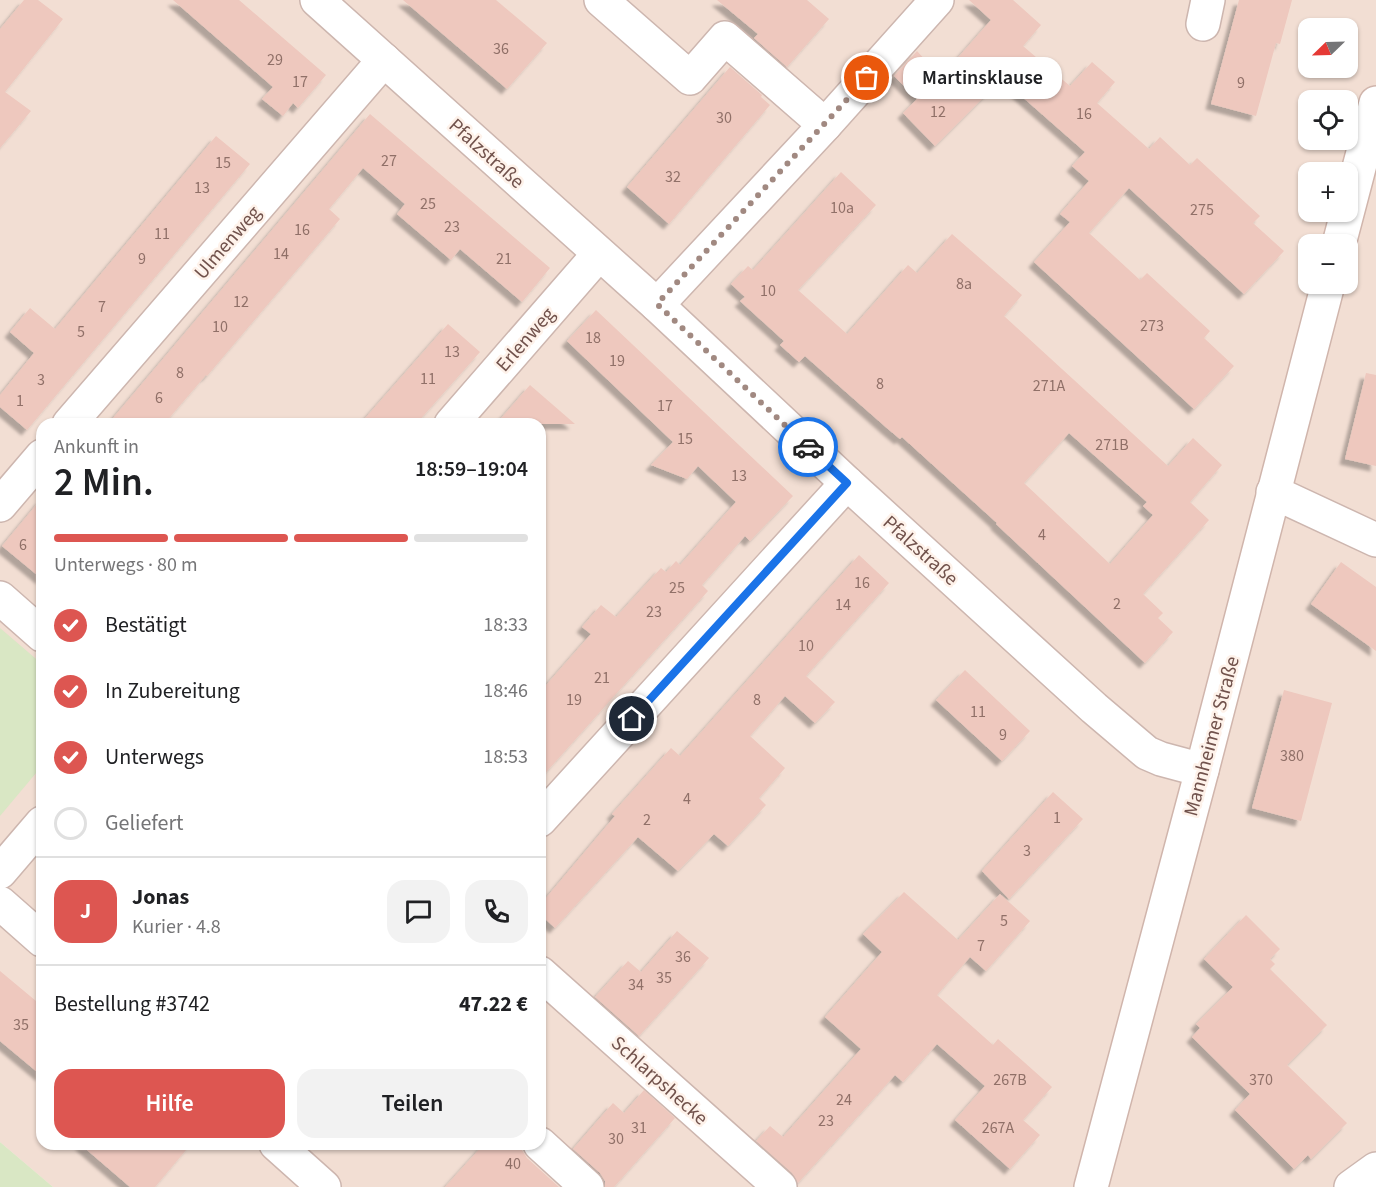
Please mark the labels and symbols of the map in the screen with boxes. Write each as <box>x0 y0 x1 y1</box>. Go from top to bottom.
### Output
north arrow <box>1298 18 1358 78</box>
house number: 36 <box>493 38 509 60</box>
house number: 29 <box>267 49 283 71</box>
pin <box>841 52 892 103</box>
callout: Martinsklause <box>903 57 1062 99</box>
house number: 17 <box>292 71 308 93</box>
house number: 9 <box>1237 72 1245 94</box>
house number: 12 <box>930 101 946 123</box>
house number: 16 <box>1076 103 1092 125</box>
house number: 30 <box>716 107 732 129</box>
street label: Pfalzstraße <box>442 112 530 195</box>
house number: 27 <box>381 150 397 172</box>
house number: 15 <box>215 152 231 174</box>
house number: 32 <box>665 166 681 188</box>
house number: 13 <box>194 177 210 199</box>
house number: 25 <box>420 193 436 215</box>
house number: 10a <box>830 197 854 219</box>
house number: 275 <box>1190 199 1214 221</box>
street label: Ulmenweg <box>188 200 268 286</box>
house number: 23 <box>444 216 460 238</box>
house number: 16 <box>294 219 310 241</box>
house number: 11 <box>154 223 170 245</box>
house number: 14 <box>273 243 289 265</box>
house number: 9 <box>138 248 146 270</box>
house number: 21 <box>496 248 512 270</box>
house number: 8a <box>956 273 972 295</box>
house number: 10 <box>760 280 776 302</box>
house number: 12 <box>233 291 249 313</box>
house number: 7 <box>98 296 106 318</box>
street label: Erlenweg <box>490 301 562 378</box>
house number: 273 <box>1140 315 1164 337</box>
house number: 10 <box>212 316 228 338</box>
house number: 5 <box>77 321 85 343</box>
house number: 18 <box>585 327 601 349</box>
house number: 13 <box>444 341 460 363</box>
house number: 19 <box>609 350 625 372</box>
house number: 8 <box>176 362 184 384</box>
house number: 11 <box>420 368 436 390</box>
house number: 3 <box>37 369 45 391</box>
house number: 8 <box>876 373 884 395</box>
house number: 271A <box>1033 375 1066 397</box>
house number: 6 <box>155 387 163 409</box>
house number: 1 <box>16 390 24 412</box>
house number: 17 <box>657 395 673 417</box>
courier <box>778 417 838 477</box>
house number: 15 <box>677 428 693 450</box>
house number: 271B <box>1095 434 1129 456</box>
house number: 13 <box>731 465 747 487</box>
street label: Pfalzstraße <box>876 509 964 592</box>
house number: 4 <box>1038 524 1046 546</box>
house number: 6 <box>19 534 27 556</box>
house number: 16 <box>854 572 870 594</box>
house number: 25 <box>669 577 685 599</box>
house number: 2 <box>1113 593 1121 615</box>
house number: 14 <box>835 594 851 616</box>
house number: 23 <box>646 601 662 623</box>
house number: 10 <box>798 635 814 657</box>
street label: Mannheimer Straße <box>1177 653 1247 819</box>
house number: 21 <box>594 667 610 689</box>
house number: 19 <box>566 689 582 711</box>
house number: 8 <box>753 689 761 711</box>
pin <box>606 693 657 744</box>
house number: 11 <box>970 701 986 723</box>
house number: 9 <box>999 724 1007 746</box>
house number: 380 <box>1280 745 1304 767</box>
house number: 4 <box>683 788 691 810</box>
house number: 1 <box>1053 807 1061 829</box>
house number: 2 <box>643 809 651 831</box>
house number: 3 <box>1023 840 1031 862</box>
house number: 5 <box>1000 910 1008 932</box>
house number: 7 <box>977 935 985 957</box>
house number: 36 <box>675 946 691 968</box>
house number: 35 <box>656 967 672 989</box>
house number: 34 <box>628 974 644 996</box>
house number: 35 <box>13 1014 29 1036</box>
street label: Schlarpshecke <box>605 1030 714 1132</box>
house number: 267B <box>993 1069 1027 1091</box>
house number: 370 <box>1249 1069 1273 1091</box>
house number: 24 <box>836 1089 852 1111</box>
house number: 23 <box>818 1110 834 1132</box>
house number: 31 <box>631 1117 647 1139</box>
house number: 267A <box>982 1117 1015 1139</box>
house number: 30 <box>608 1128 624 1150</box>
house number: 40 <box>505 1153 521 1175</box>

